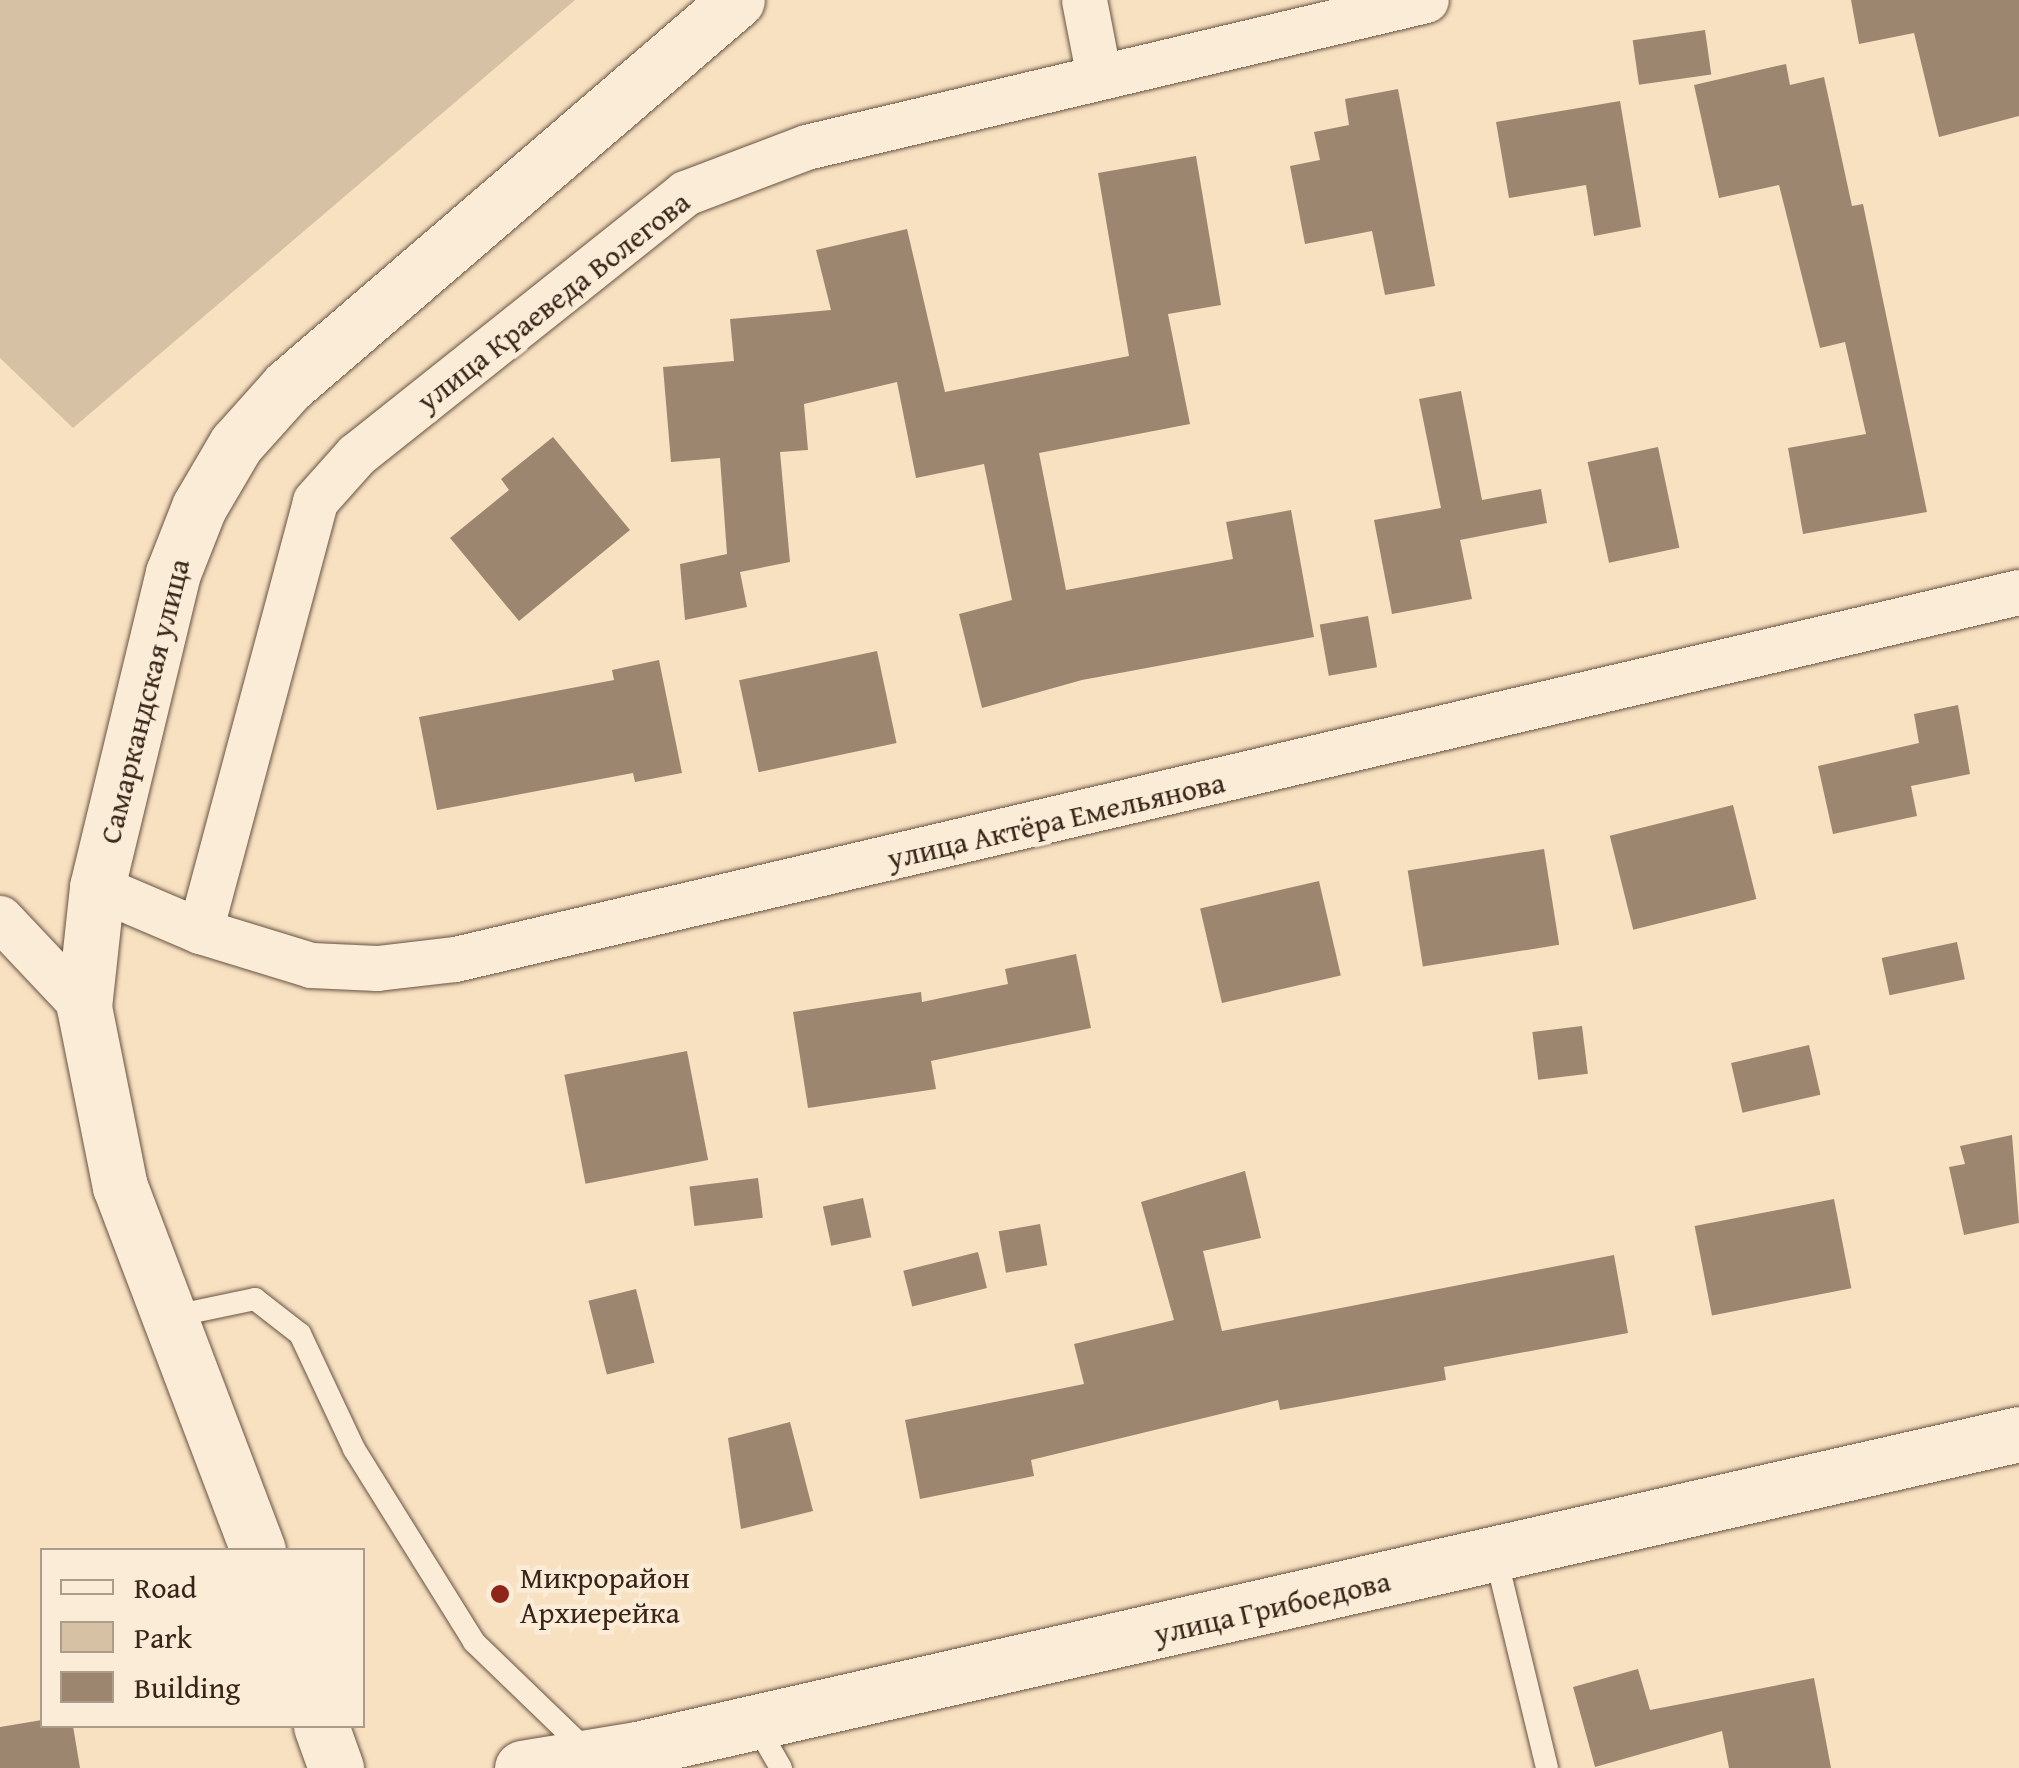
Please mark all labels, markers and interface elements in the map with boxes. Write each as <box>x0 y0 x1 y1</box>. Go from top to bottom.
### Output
street label: улица Краеведа Волегова <box>409 183 697 419</box>
street label: Самаркандская улица <box>91 555 197 847</box>
street label: улица Актёра Емельянова <box>884 764 1228 876</box>
legend <box>40 1548 365 1728</box>
place label: Микрорайон Архиерейка <box>520 1559 690 1630</box>
street label: улица Грибоедова <box>1150 1562 1394 1652</box>
text: Road <box>134 1565 197 1609</box>
marker: Микрорайон Архиерейка <box>489 1583 511 1605</box>
text: Park <box>134 1615 192 1659</box>
text: Building <box>134 1665 240 1709</box>

